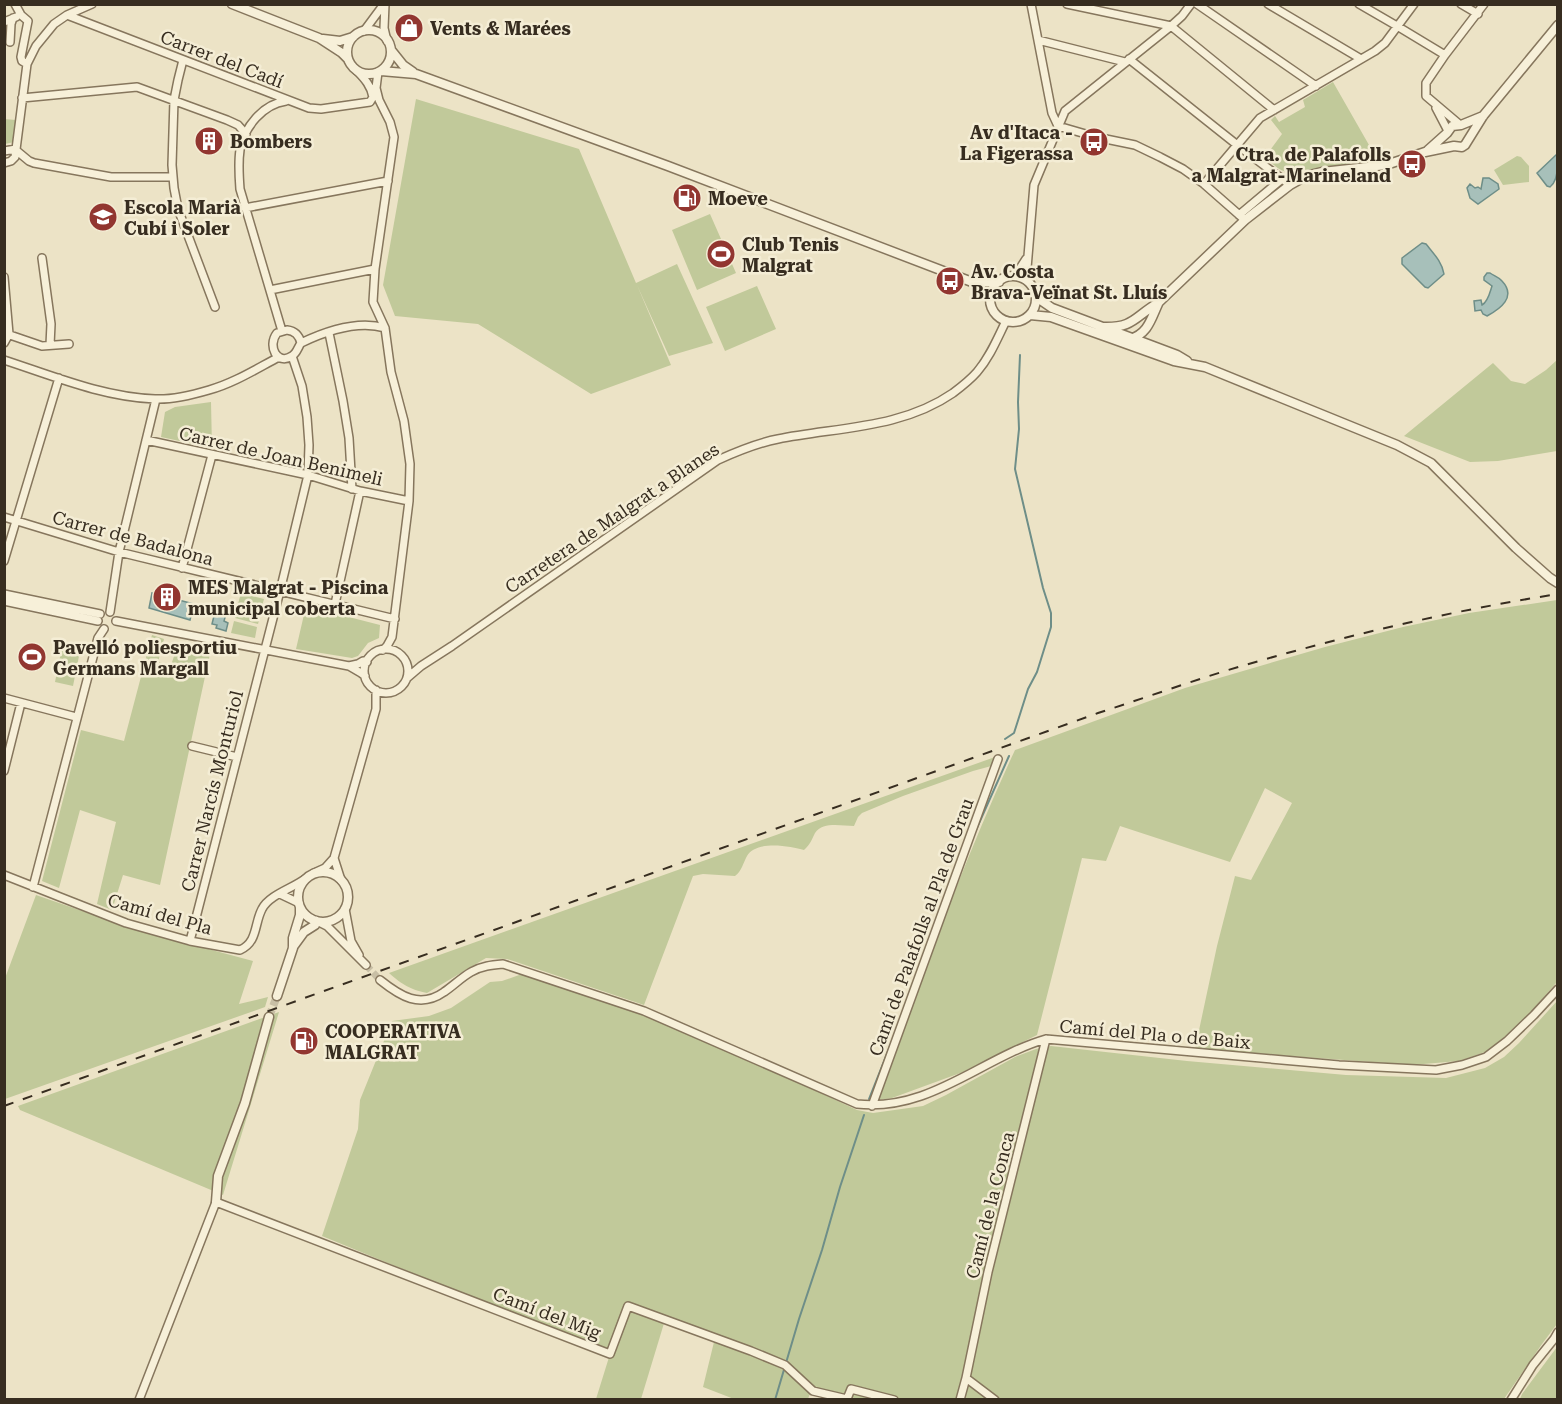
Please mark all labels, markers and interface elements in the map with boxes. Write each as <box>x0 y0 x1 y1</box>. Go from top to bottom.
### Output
shop icon: Vents & Marées <box>393 12 425 44</box>
place label: Vents & Marées <box>430 18 571 39</box>
street label: Carrer del Cadí <box>157 26 287 92</box>
place label: Av d'Itaca - La Figerassa <box>960 122 1073 164</box>
building icon: Bombers <box>193 125 225 157</box>
bus stop icon: Av d'Itaca - La Figerassa <box>1078 126 1110 158</box>
place label: Bombers <box>230 131 312 152</box>
place label: Ctra. de Palafolls a Malgrat-Marineland <box>1191 144 1391 186</box>
bus stop icon: Ctra. de Palafolls a Malgrat-Marineland <box>1396 148 1428 180</box>
fuel station icon: Moeve <box>671 182 703 214</box>
place label: Moeve <box>708 188 768 209</box>
place label: Escola Marià Cubí i Soler <box>124 197 241 239</box>
school or university icon: Escola Marià Cubí i Soler <box>87 201 119 233</box>
place label: Club Tenis Malgrat <box>742 234 839 276</box>
sports icon: Club Tenis Malgrat <box>705 238 737 270</box>
place label: Av. Costa Brava-Veïnat St. Lluís <box>971 261 1167 303</box>
bus stop icon: Av. Costa Brava-Veïnat St. Lluís <box>934 265 966 297</box>
street label: Carrer de Joan Benimeli <box>177 422 385 490</box>
street label: Carretera de Malgrat a Blanes <box>501 438 723 598</box>
street label: Carrer de Badalona <box>50 506 216 570</box>
place label: MES Malgrat - Piscina municipal coberta <box>188 577 389 619</box>
building icon: MES Malgrat - Piscina municipal coberta <box>151 581 183 613</box>
place label: Pavelló poliesportiu Germans Margall <box>53 637 237 679</box>
sports icon: Pavelló poliesportiu Germans Margall <box>16 641 48 673</box>
street label: Carrer Narcís Monturiol <box>177 688 247 894</box>
street label: Camí de Palafolls al Pla de Grau <box>864 795 978 1059</box>
street label: Camí del Pla <box>105 889 215 939</box>
street label: Camí del Pla o de Baix <box>1059 1015 1252 1053</box>
place label: COOPERATIVA MALGRAT <box>325 1021 461 1063</box>
fuel station icon: COOPERATIVA MALGRAT <box>288 1025 320 1057</box>
street label: Camí de la Conca <box>962 1129 1018 1281</box>
street label: Camí del Mig <box>490 1283 605 1343</box>

